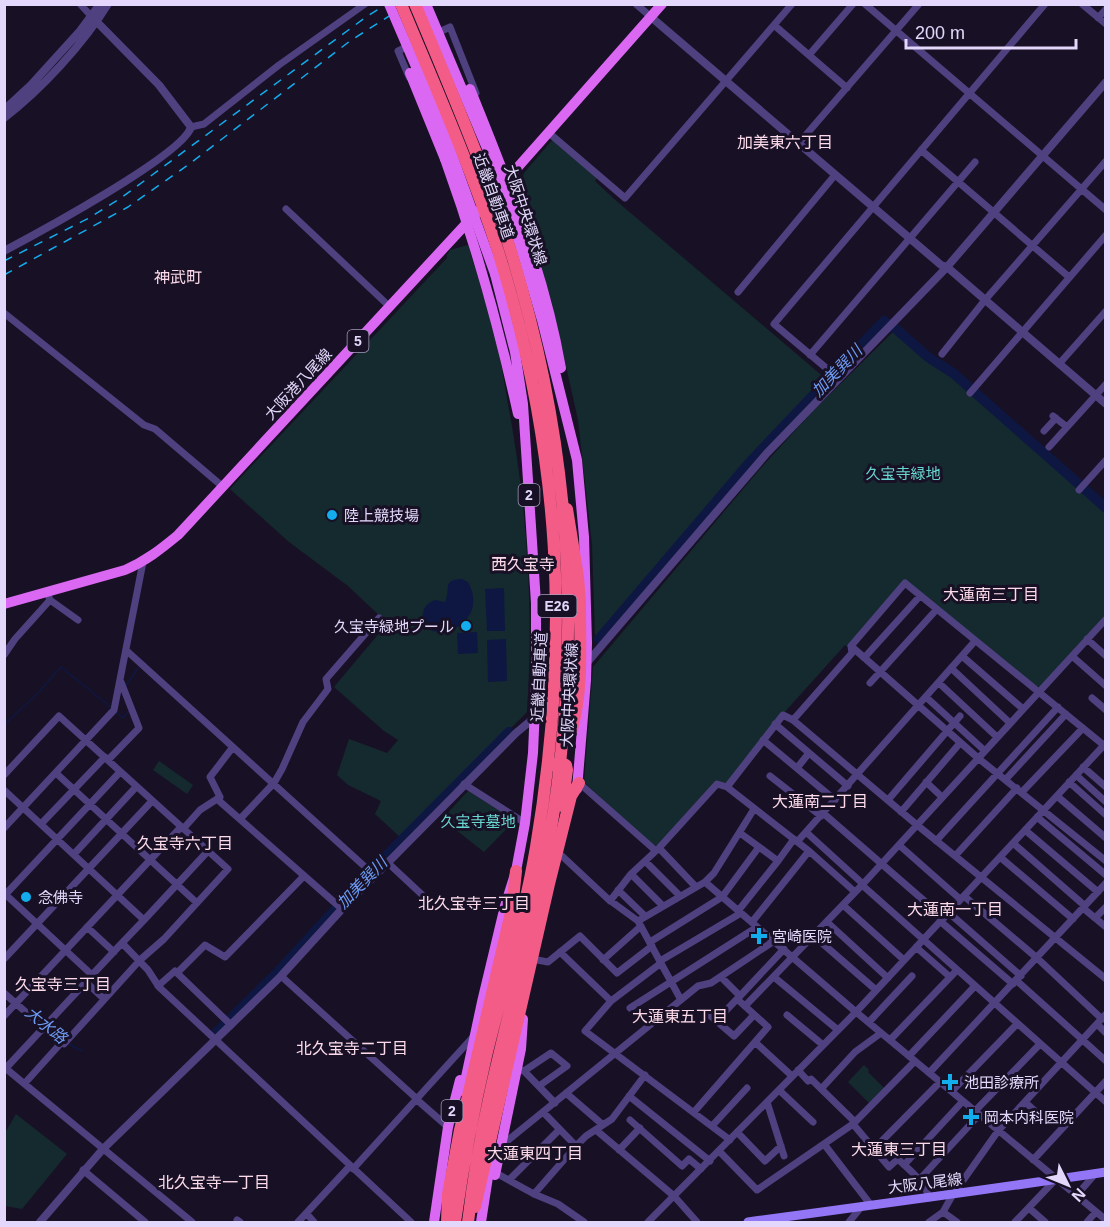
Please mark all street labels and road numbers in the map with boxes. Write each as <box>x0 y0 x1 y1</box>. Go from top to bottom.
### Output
street label: 近畿自動車道 <box>471 151 517 241</box>
street label: 大阪中央環状線 <box>502 162 550 268</box>
road number: 5 <box>348 330 368 352</box>
street label: 大阪港八尾線 <box>261 345 335 423</box>
road number: 2 <box>518 484 540 506</box>
road number: E26 <box>538 595 576 617</box>
street label: 近畿自動車道 <box>528 632 550 722</box>
street label: 大阪中央環状線 <box>558 642 580 748</box>
road number: 2 <box>442 1100 462 1122</box>
street label: 大阪八尾線 <box>887 1170 963 1196</box>

